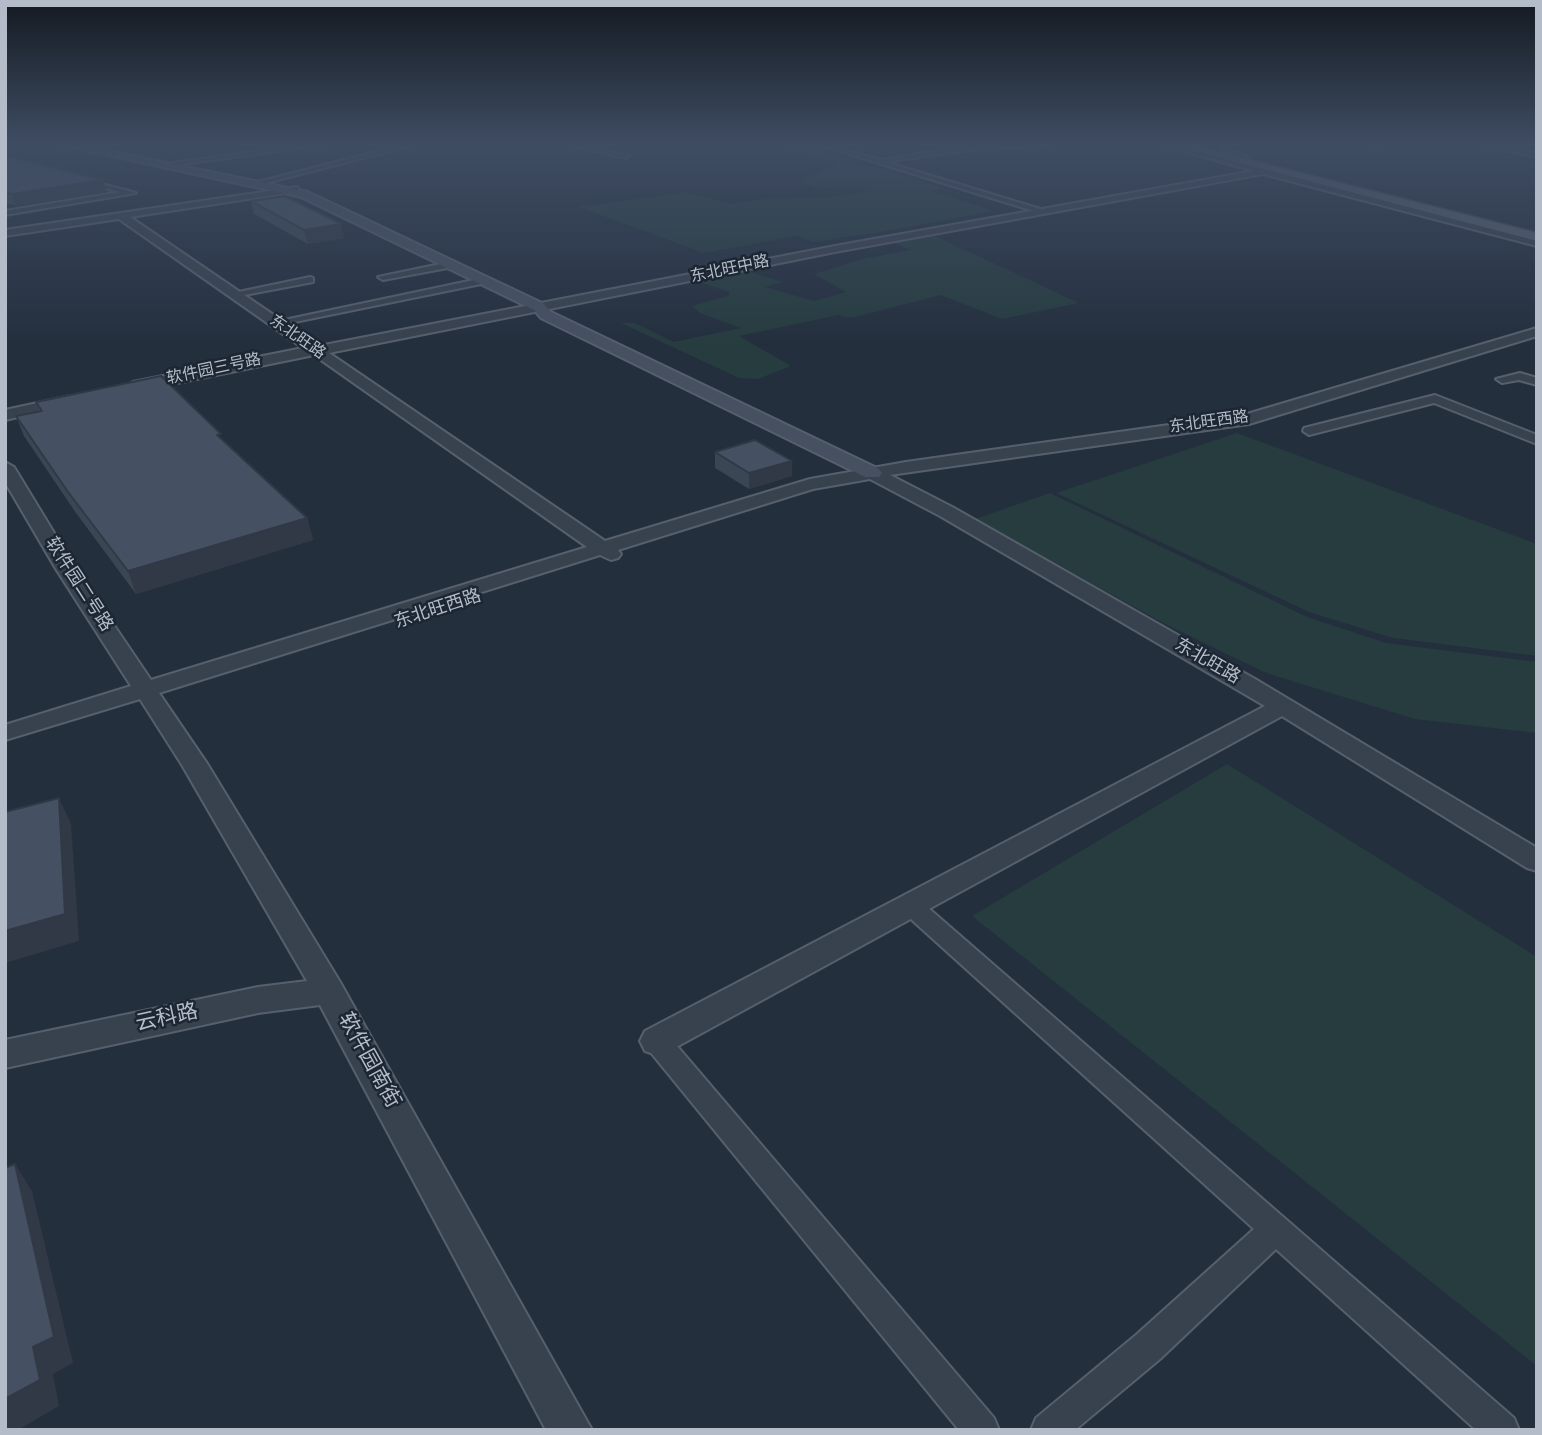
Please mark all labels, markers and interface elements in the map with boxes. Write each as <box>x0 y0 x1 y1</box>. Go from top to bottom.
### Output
street label: 东北旺中路 <box>689 252 771 288</box>
street label: 东北旺路 <box>265 312 329 364</box>
street label: 软件园三号路 <box>165 351 263 389</box>
street label: 东北旺西路 <box>1168 408 1250 438</box>
street label: 软件园二号路 <box>40 534 116 636</box>
street label: 东北旺西路 <box>392 586 484 634</box>
street label: 东北旺路 <box>1170 635 1244 689</box>
street label: 云科路 <box>134 1000 200 1038</box>
street label: 软件园南街 <box>332 1009 404 1113</box>

